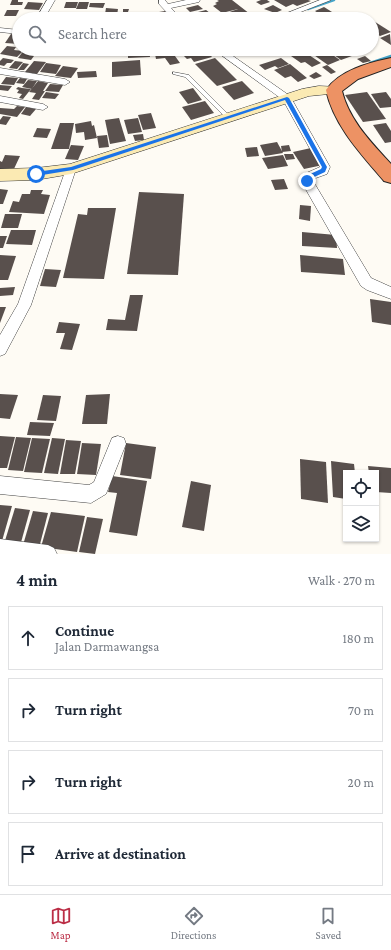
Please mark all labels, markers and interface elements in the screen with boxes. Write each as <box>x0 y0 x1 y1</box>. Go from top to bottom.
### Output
search box <box>12 12 379 56</box>
icon: search <box>26 23 48 45</box>
text: Search here <box>58 26 127 42</box>
route start <box>27 165 45 183</box>
route end <box>298 172 316 190</box>
map controls <box>343 470 379 542</box>
button: locate <box>343 470 379 506</box>
button: layers <box>343 506 379 542</box>
text: 4 min <box>16 571 58 590</box>
text: Walk · 270 m <box>308 573 375 588</box>
text: Continue <box>55 623 114 639</box>
icon: ahead <box>17 627 39 649</box>
text: 180 m <box>342 631 374 646</box>
text: Jalan Darmawangsa <box>55 639 159 654</box>
icon: right <box>17 699 39 721</box>
text: Turn right <box>55 702 122 718</box>
text: 70 m <box>348 703 374 718</box>
icon: right <box>17 771 39 793</box>
text: Turn right <box>55 774 122 790</box>
text: 20 m <box>348 775 374 790</box>
icon: arrive <box>17 843 39 865</box>
text: Arrive at destination <box>55 846 186 862</box>
tab: Map <box>50 905 72 941</box>
tab: Directions <box>171 905 216 941</box>
tab: Saved <box>316 905 341 941</box>

